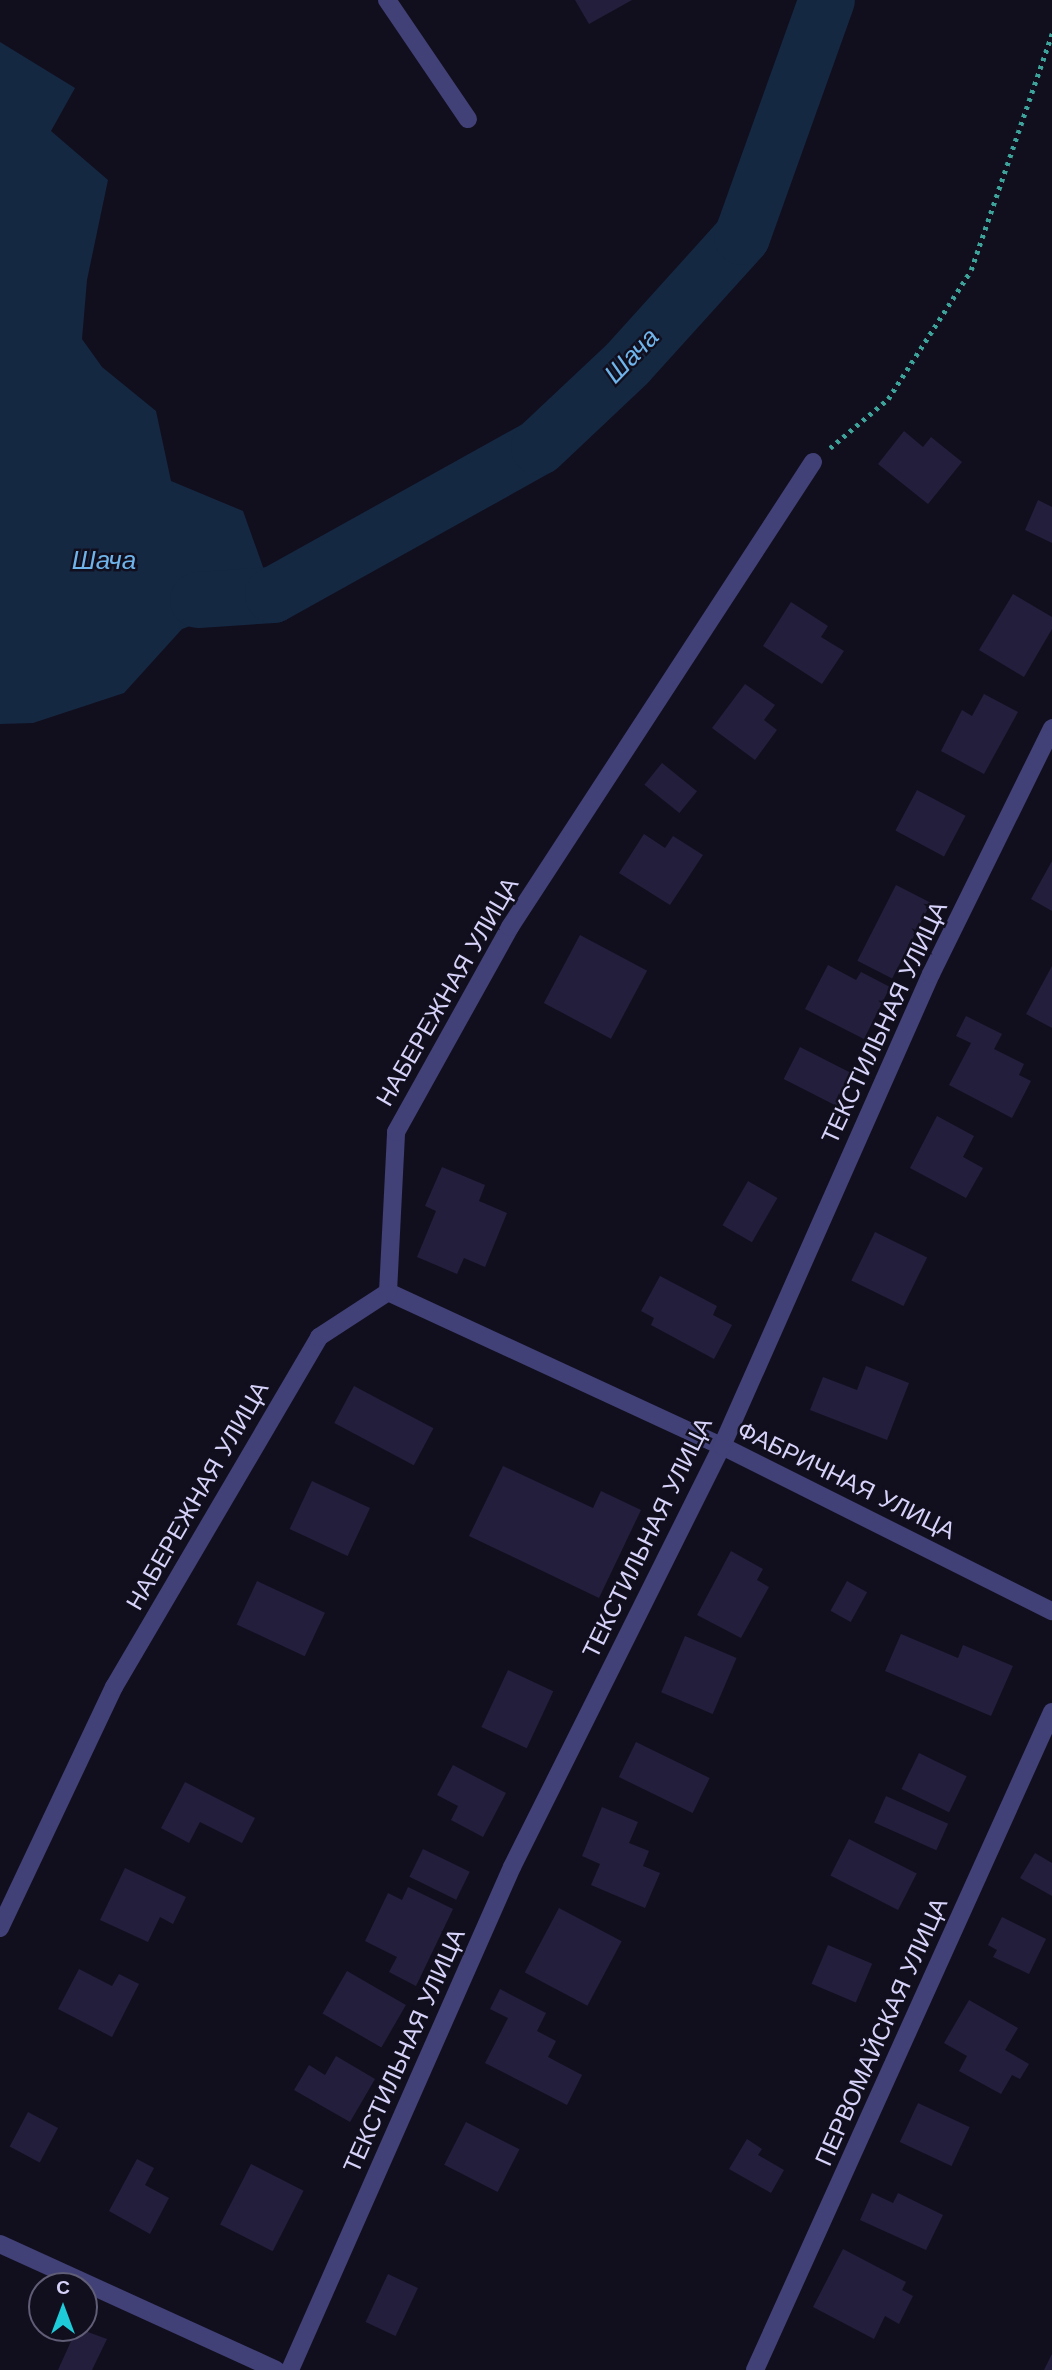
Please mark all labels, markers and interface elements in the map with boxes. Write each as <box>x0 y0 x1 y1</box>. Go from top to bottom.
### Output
water label: Шача <box>598 322 666 390</box>
water label: Шача <box>72 545 136 577</box>
street label: НАБЕРЕЖНАЯ УЛИЦА <box>371 873 525 1111</box>
street label: ТЕКСТИЛЬНАЯ УЛИЦА <box>816 897 954 1149</box>
street label: НАБЕРЕЖНАЯ УЛИЦА <box>121 1377 275 1615</box>
street label: ТЕКСТИЛЬНАЯ УЛИЦА <box>577 1413 719 1663</box>
street label: ФАБРИЧНАЯ УЛИЦА <box>732 1416 960 1546</box>
street label: ПЕРВОМАЙСКАЯ УЛИЦА <box>810 1893 954 2171</box>
street label: ТЕКСТИЛЬНАЯ УЛИЦА <box>338 1924 472 2178</box>
north arrow <box>28 2272 98 2342</box>
text: С <box>56 2276 70 2299</box>

